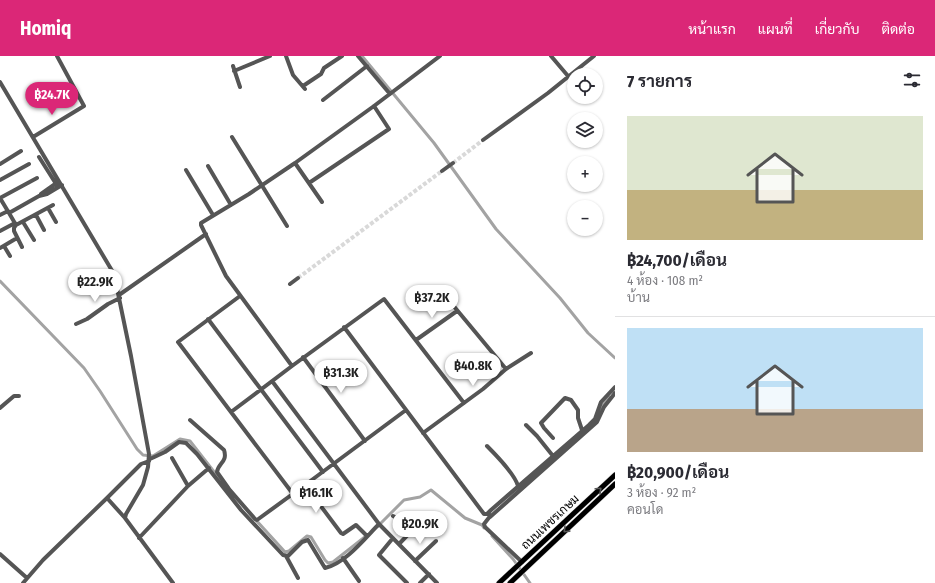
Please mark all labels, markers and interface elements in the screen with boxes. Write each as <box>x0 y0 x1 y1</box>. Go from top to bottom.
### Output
text: Homiq <box>20 17 71 40</box>
text: หน้าแรก <box>688 21 736 38</box>
text: แผนที่ <box>758 21 793 38</box>
text: เกี่ยวกับ <box>815 21 859 38</box>
text: ติดต่อ <box>881 21 915 38</box>
map controls <box>567 68 603 236</box>
button: locate <box>567 68 603 104</box>
icon: filters <box>901 69 923 91</box>
text: 7 รายการ <box>627 71 692 92</box>
pin: ฿24.7K <box>19 82 85 116</box>
text: ฿24.7K <box>34 87 70 102</box>
button: layers <box>567 112 603 148</box>
icon: home <box>739 142 811 214</box>
button: + <box>567 156 603 192</box>
button: − <box>567 200 603 236</box>
text: ฿24,700/เดือน <box>627 250 727 271</box>
pin: ฿22.9K <box>62 269 128 303</box>
text: 4 ห้อง · 108 m² <box>627 273 703 288</box>
text: ฿22.9K <box>77 274 113 289</box>
pin: ฿37.2K <box>399 285 465 319</box>
text: ฿37.2K <box>414 290 450 305</box>
text: บ้าน <box>627 290 650 305</box>
pin: ฿40.8K <box>440 353 506 387</box>
icon: home <box>739 354 811 426</box>
text: ฿40.8K <box>454 358 492 373</box>
pin: ฿31.3K <box>308 360 374 394</box>
text: ฿31.3K <box>323 365 359 380</box>
text: ฿20,900/เดือน <box>627 462 729 483</box>
pin: ฿16.1K <box>283 480 349 514</box>
text: ฿16.1K <box>299 485 333 500</box>
text: 3 ห้อง · 92 m² <box>627 485 696 500</box>
one-way arrow <box>594 488 601 495</box>
street label: ถนนเพชรเกษม <box>518 492 582 552</box>
text: คอนโด <box>627 502 663 517</box>
pin: ฿20.9K <box>387 511 453 545</box>
text: ฿20.9K <box>402 516 439 531</box>
one-way arrow <box>563 525 571 533</box>

